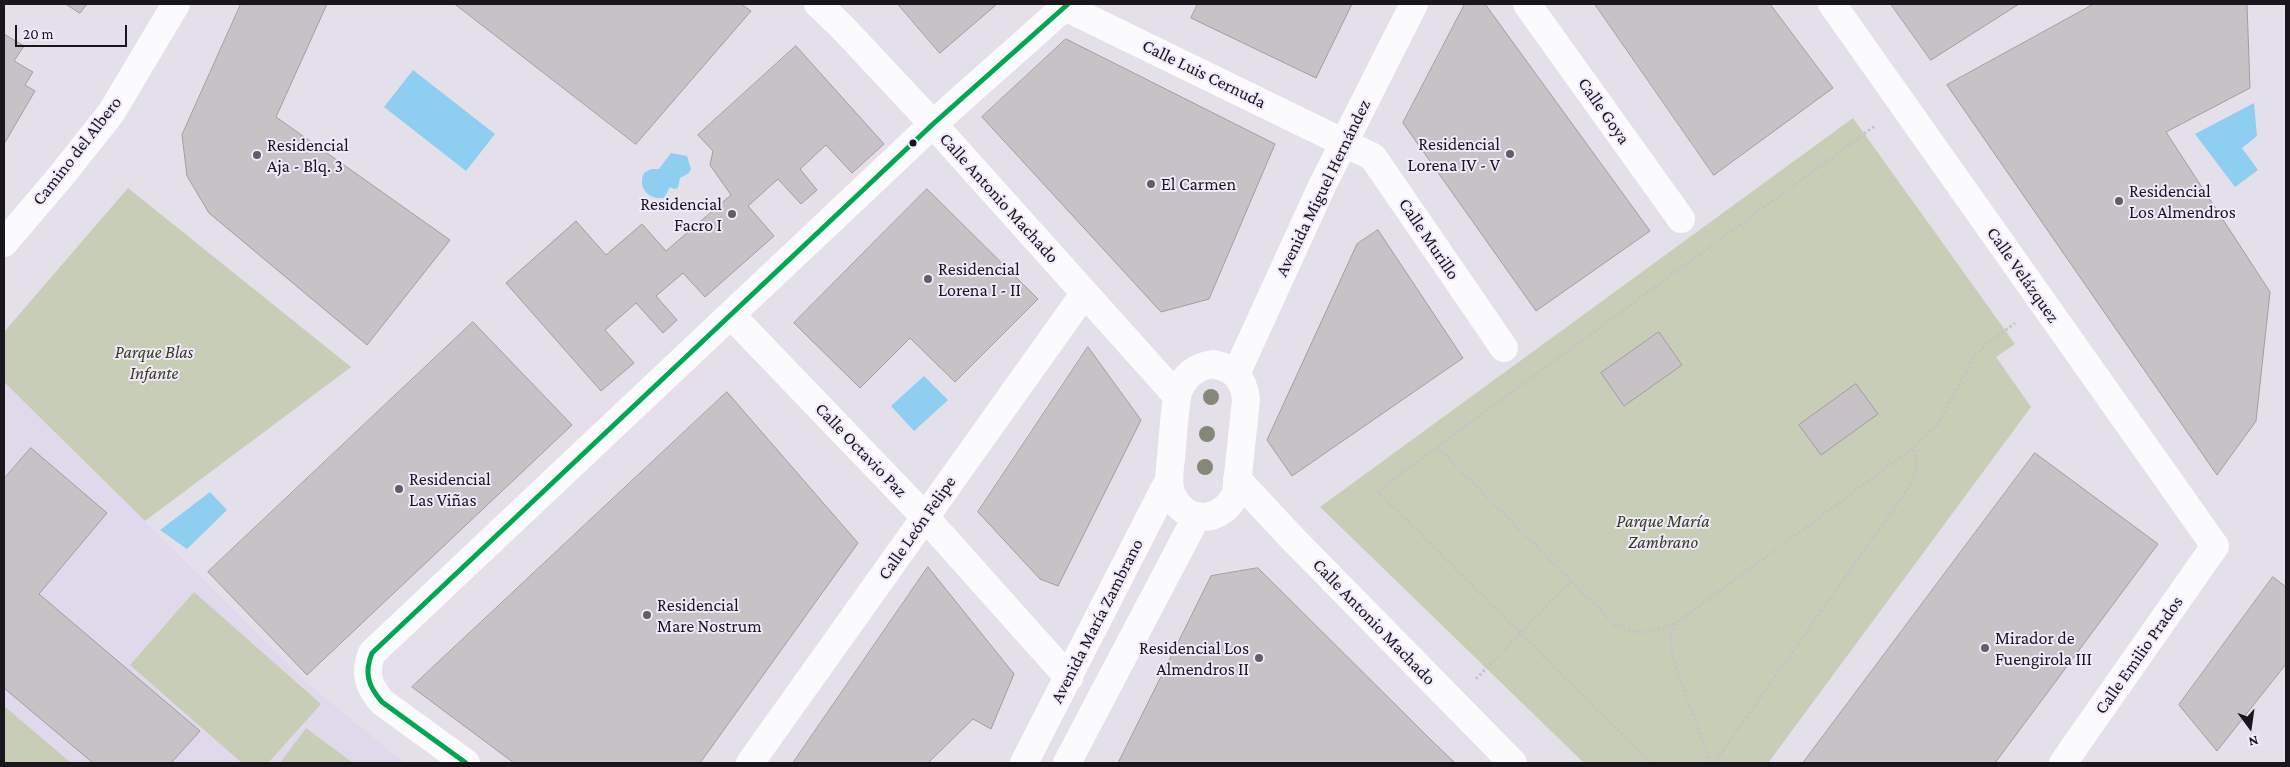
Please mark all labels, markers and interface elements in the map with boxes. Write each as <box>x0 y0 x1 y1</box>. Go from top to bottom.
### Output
scale bar <box>18 15 130 47</box>
text: 20 m <box>23 26 54 42</box>
street label: Calle Luis Cernuda <box>1139 35 1269 113</box>
street label: Calle Goya <box>1573 74 1635 148</box>
street label: Camino del Albero <box>28 92 126 210</box>
street label: Avenida Miguel Hernández <box>1271 96 1375 280</box>
street label: Calle Antonio Machado <box>935 128 1063 268</box>
place label: Residencial Lorena IV - V <box>1407 133 1500 176</box>
place label: Residencial Aja - Blq. 3 <box>267 134 349 176</box>
unlabelled marker <box>908 138 918 148</box>
marker: Residencial Lorena IV - V <box>1504 148 1516 160</box>
marker: Residencial Aja - Blq. 3 <box>251 149 263 161</box>
place label: El Carmen <box>1161 173 1236 195</box>
marker: El Carmen <box>1145 178 1157 190</box>
place label: Residencial Los Almendros <box>2129 180 2236 222</box>
place label: Residencial Facro I <box>640 193 722 235</box>
street label: Calle Murillo <box>1394 194 1464 284</box>
marker: Residencial Los Almendros <box>2113 195 2125 207</box>
marker: Residencial Facro I <box>726 208 738 220</box>
street label: Calle Velázquez <box>1982 223 2064 327</box>
place label: Residencial Lorena I - II <box>938 258 1021 300</box>
marker: Residencial Lorena I - II <box>922 273 934 285</box>
park label: Parque Blas Infante <box>115 341 193 384</box>
street label: Calle Octavio Paz <box>810 398 912 502</box>
place label: Residencial Las Viñas <box>409 468 491 510</box>
street label: Calle León Felipe <box>873 472 961 584</box>
marker: Residencial Las Viñas <box>393 483 405 495</box>
park label: Parque María Zambrano <box>1616 510 1710 552</box>
street label: Avenida María Zambrano <box>1046 535 1148 707</box>
street label: Calle Antonio Machado <box>1308 554 1440 690</box>
street label: Calle Emilio Prados <box>2090 592 2188 718</box>
place label: Residencial Mare Nostrum <box>657 594 762 636</box>
marker: Residencial Mare Nostrum <box>641 609 653 621</box>
place label: Mirador de Fuengirola III <box>1995 627 2092 670</box>
place label: Residencial Los Almendros II <box>1139 637 1249 680</box>
marker: Mirador de Fuengirola III <box>1979 642 1991 654</box>
marker: Residencial Los Almendros II <box>1253 652 1265 664</box>
north arrow <box>2225 702 2275 752</box>
text: N <box>2247 733 2260 750</box>

